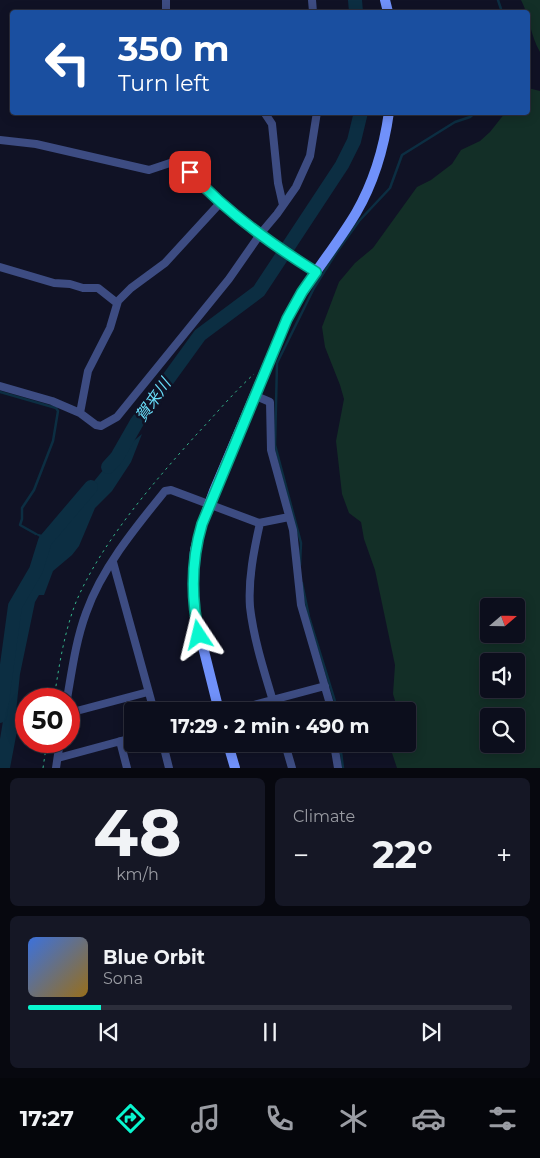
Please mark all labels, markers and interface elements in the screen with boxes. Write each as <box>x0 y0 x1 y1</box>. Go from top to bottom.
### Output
text: 350 m <box>118 27 230 70</box>
icon: left <box>35 30 100 95</box>
text: Turn left <box>118 70 210 97</box>
pin <box>169 151 211 193</box>
icon: arrive <box>176 158 204 186</box>
water label: 賀来川 <box>131 373 176 425</box>
north arrow <box>480 598 525 642</box>
map controls <box>480 598 525 753</box>
position arrow <box>172 608 224 660</box>
button: sound <box>480 653 525 698</box>
speed limit sign: 50 <box>15 688 80 753</box>
button: search <box>480 708 525 753</box>
text: 17:29 · 2 min · 490 m <box>171 715 369 738</box>
text: 48 <box>93 793 182 872</box>
text: Climate <box>293 807 355 826</box>
text: 22° <box>372 831 433 878</box>
text: − <box>293 838 309 872</box>
text: + <box>496 838 512 872</box>
text: km/h <box>116 865 159 884</box>
text: Blue Orbit <box>103 946 205 969</box>
text: Sona <box>103 969 143 988</box>
icon: previous <box>95 1018 123 1046</box>
icon: pause <box>256 1018 284 1046</box>
icon: next <box>417 1018 445 1046</box>
icon: directions <box>113 1101 148 1136</box>
icon: music <box>188 1101 223 1136</box>
icon: phone <box>262 1101 297 1136</box>
icon: climate <box>336 1101 371 1136</box>
icon: car <box>411 1101 446 1136</box>
icon: filters <box>485 1101 520 1136</box>
text: 17:27 <box>20 1105 74 1132</box>

